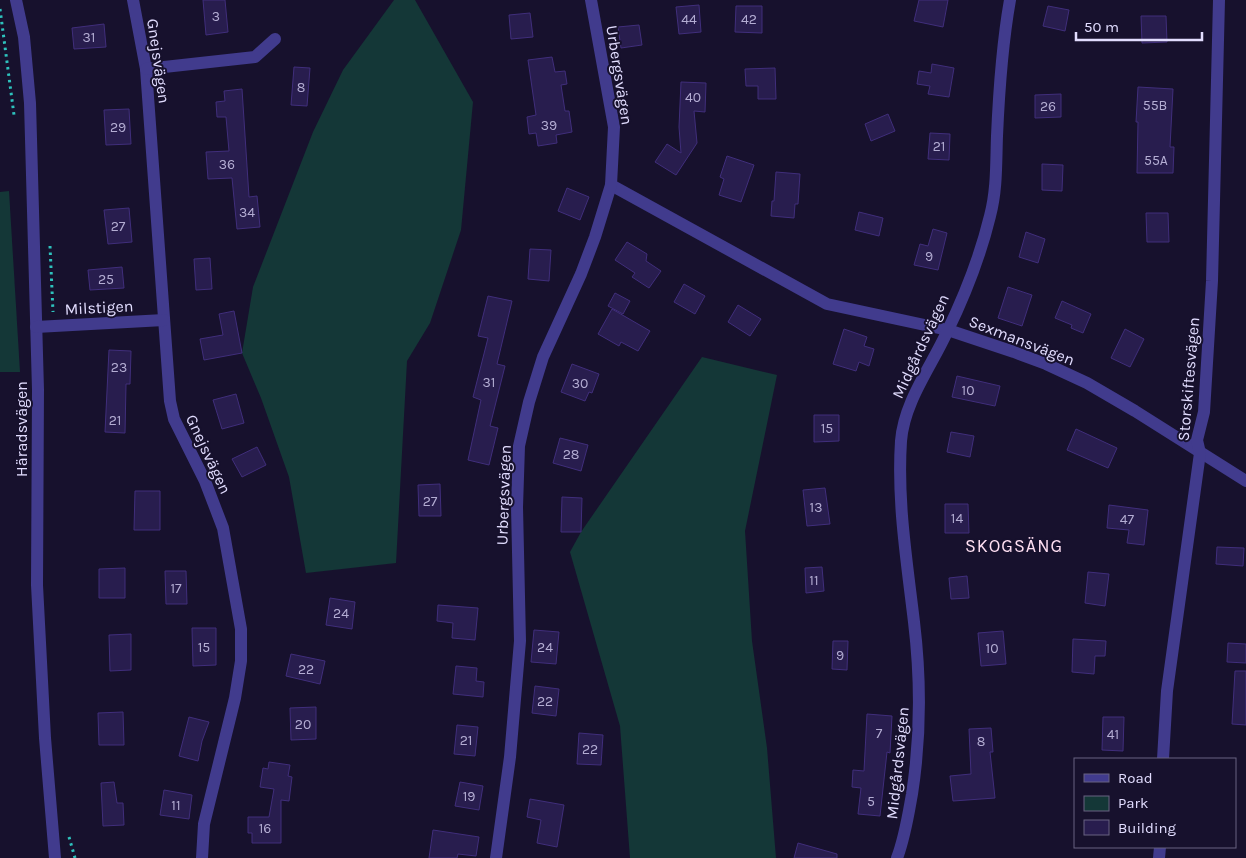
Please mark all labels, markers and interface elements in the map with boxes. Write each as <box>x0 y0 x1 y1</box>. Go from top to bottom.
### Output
house number: 3 <box>212 8 220 25</box>
scale bar <box>1076 10 1202 42</box>
house number: 44 <box>681 11 697 28</box>
house number: 42 <box>741 11 757 28</box>
street label: Gnejsvägen <box>143 17 174 105</box>
text: 50 m <box>1084 18 1119 36</box>
street label: Urbergsvägen <box>602 24 637 126</box>
house number: 31 <box>83 29 95 46</box>
house number: 8 <box>297 79 305 96</box>
house number: 40 <box>685 89 701 106</box>
house number: 55B <box>1143 97 1167 114</box>
house number: 26 <box>1040 98 1056 115</box>
house number: 39 <box>541 117 557 134</box>
house number: 29 <box>110 119 126 136</box>
house number: 21 <box>933 138 945 155</box>
house number: 55A <box>1144 152 1168 169</box>
house number: 36 <box>219 156 235 173</box>
house number: 34 <box>239 204 255 221</box>
house number: 27 <box>111 218 126 235</box>
house number: 9 <box>925 248 933 265</box>
house number: 25 <box>98 271 114 288</box>
street label: Midgårdsvägen <box>888 291 953 401</box>
street label: Milstigen <box>64 296 134 319</box>
street label: Sexmansvägen <box>966 312 1077 369</box>
street label: Storskiftesvägen <box>1174 316 1203 442</box>
house number: 23 <box>111 359 127 376</box>
house number: 31 <box>483 374 495 391</box>
house number: 30 <box>572 375 588 392</box>
street label: Häradsvägen <box>12 381 31 477</box>
house number: 10 <box>962 382 974 399</box>
house number: 21 <box>109 412 121 429</box>
street label: Gnejsvägen <box>182 412 235 497</box>
house number: 15 <box>821 420 833 437</box>
street label: Urbergsvägen <box>492 444 515 546</box>
house number: 28 <box>563 446 579 463</box>
house number: 27 <box>423 493 438 510</box>
house number: 13 <box>810 499 822 516</box>
house number: 14 <box>951 510 963 527</box>
house number: 47 <box>1120 511 1135 528</box>
district label: SKOGSÄNG <box>965 535 1063 557</box>
house number: 11 <box>809 572 819 589</box>
house number: 17 <box>170 580 182 597</box>
house number: 24 <box>333 605 349 622</box>
house number: 15 <box>198 639 210 656</box>
house number: 24 <box>537 639 553 656</box>
house number: 10 <box>986 640 998 657</box>
house number: 9 <box>836 647 844 664</box>
house number: 22 <box>298 661 314 678</box>
house number: 22 <box>537 693 553 710</box>
street label: Midgårdsvägen <box>882 706 913 820</box>
house number: 20 <box>295 716 311 733</box>
house number: 7 <box>876 725 883 742</box>
house number: 41 <box>1107 726 1119 743</box>
house number: 21 <box>460 732 472 749</box>
house number: 8 <box>977 733 985 750</box>
house number: 22 <box>582 741 598 758</box>
legend <box>1074 758 1236 848</box>
text: Road <box>1118 769 1153 787</box>
house number: 19 <box>463 788 475 805</box>
house number: 5 <box>867 793 875 810</box>
text: Park <box>1118 794 1148 812</box>
house number: 11 <box>171 797 181 814</box>
text: Building <box>1118 819 1176 837</box>
house number: 16 <box>259 820 271 837</box>

